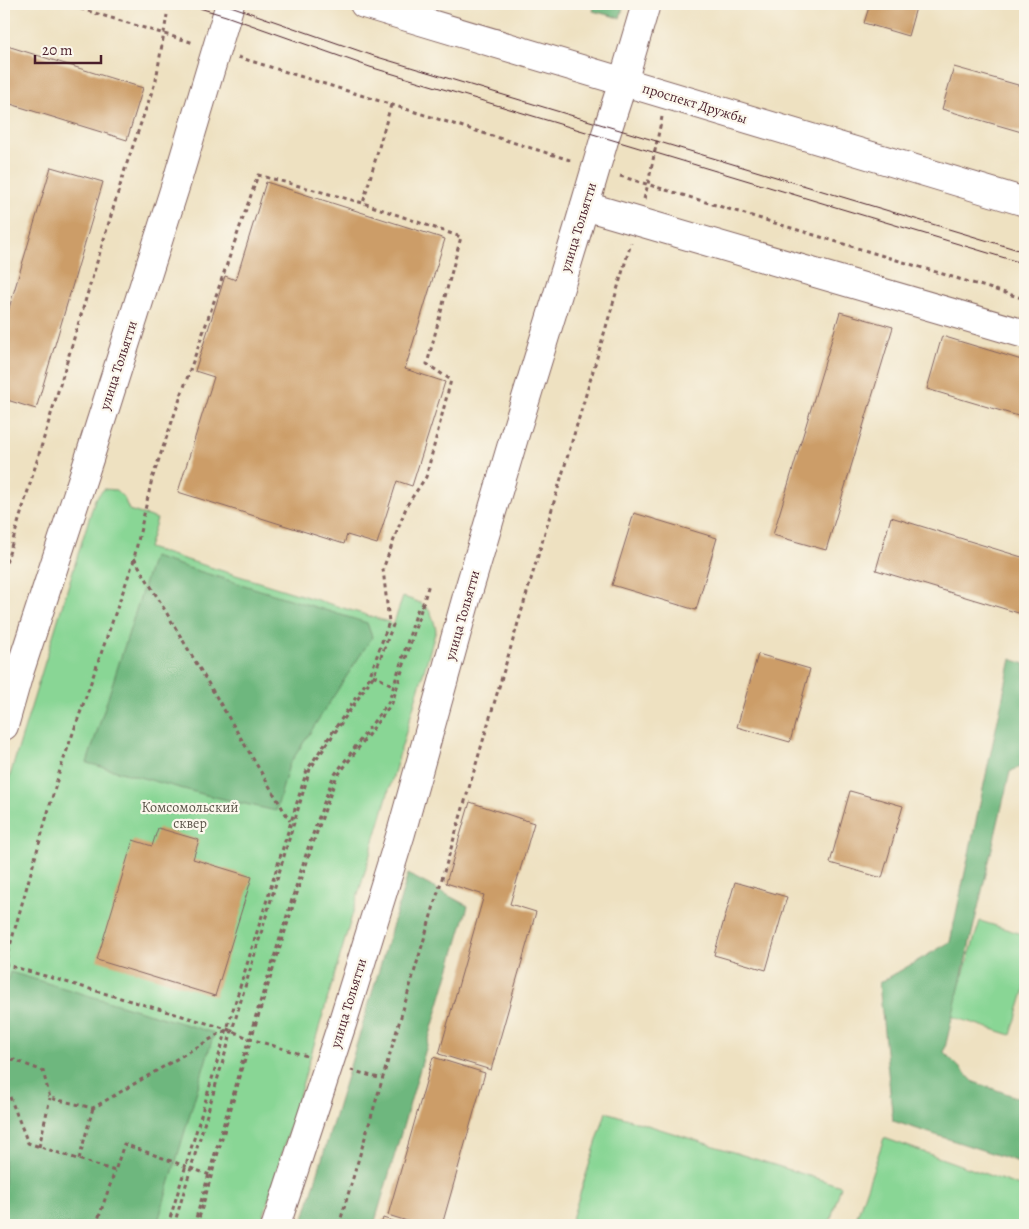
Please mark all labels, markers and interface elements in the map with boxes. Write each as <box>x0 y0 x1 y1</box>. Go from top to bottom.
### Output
scale bar <box>35 32 101 64</box>
text: 20 m <box>42 40 73 60</box>
street label: проспект Дружбы <box>640 79 750 128</box>
street label: улица Тольятти <box>556 180 601 275</box>
street label: улица Тольятти <box>95 318 142 413</box>
street label: улица Тольятти <box>440 568 484 663</box>
park label: Комсомольский сквер <box>141 798 239 833</box>
street label: улица Тольятти <box>326 956 371 1051</box>

